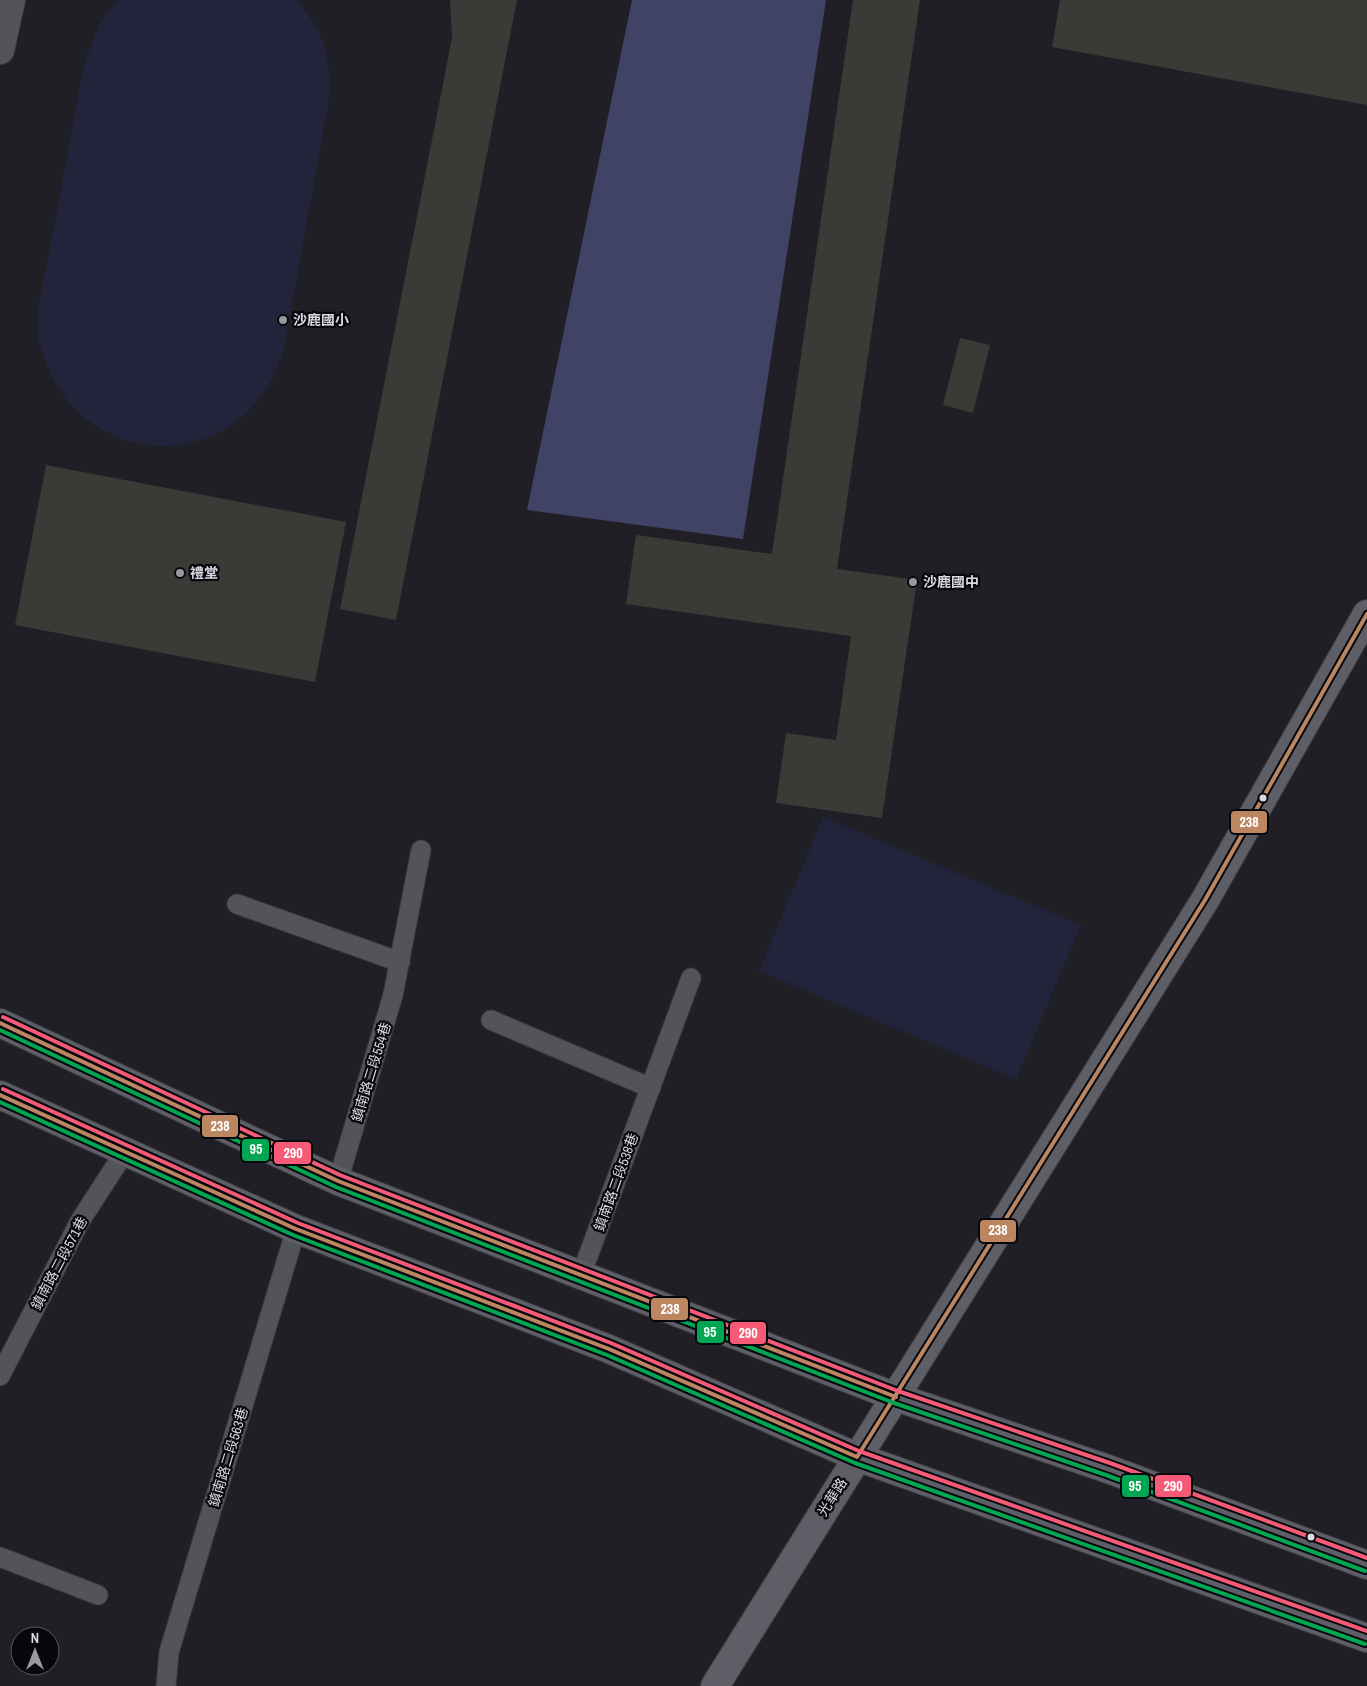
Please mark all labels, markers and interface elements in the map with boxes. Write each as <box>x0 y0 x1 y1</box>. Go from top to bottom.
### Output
place label: 沙鹿國小 <box>293 311 349 329</box>
marker: 沙鹿國小 <box>277 314 289 326</box>
place label: 禮堂 <box>190 564 218 582</box>
marker: 禮堂 <box>174 567 186 579</box>
place label: 沙鹿國中 <box>923 573 979 591</box>
marker: 沙鹿國中 <box>907 576 919 588</box>
unlabelled marker <box>1258 793 1268 803</box>
line badge: 238 <box>1230 810 1268 834</box>
text: 238 <box>1239 813 1259 831</box>
street label: 鎮南路二段554巷 <box>347 1020 395 1124</box>
line badge: 238 <box>201 1114 239 1138</box>
text: 238 <box>210 1117 230 1135</box>
street label: 鎮南路二段538巷 <box>590 1130 642 1234</box>
line badge: 95 <box>241 1138 270 1162</box>
text: 95 <box>250 1140 263 1158</box>
line badge: 290 <box>273 1141 312 1165</box>
text: 290 <box>283 1144 303 1162</box>
street label: 鎮南路二段571巷 <box>27 1213 91 1313</box>
line badge: 238 <box>979 1219 1017 1243</box>
text: 238 <box>988 1221 1008 1239</box>
line badge: 238 <box>650 1297 689 1321</box>
text: 238 <box>660 1300 680 1318</box>
line badge: 95 <box>696 1320 725 1344</box>
line badge: 290 <box>729 1321 767 1345</box>
text: 95 <box>704 1323 717 1341</box>
text: 290 <box>738 1324 758 1342</box>
street label: 鎮南路二段563巷 <box>204 1405 252 1509</box>
street label: 光華路 <box>813 1474 851 1520</box>
line badge: 95 <box>1121 1474 1150 1498</box>
line badge: 290 <box>1154 1474 1192 1498</box>
text: 95 <box>1129 1477 1142 1495</box>
text: 290 <box>1163 1477 1183 1495</box>
unlabelled marker <box>1306 1532 1316 1542</box>
north arrow <box>10 1626 60 1676</box>
text: N <box>31 1629 39 1647</box>

